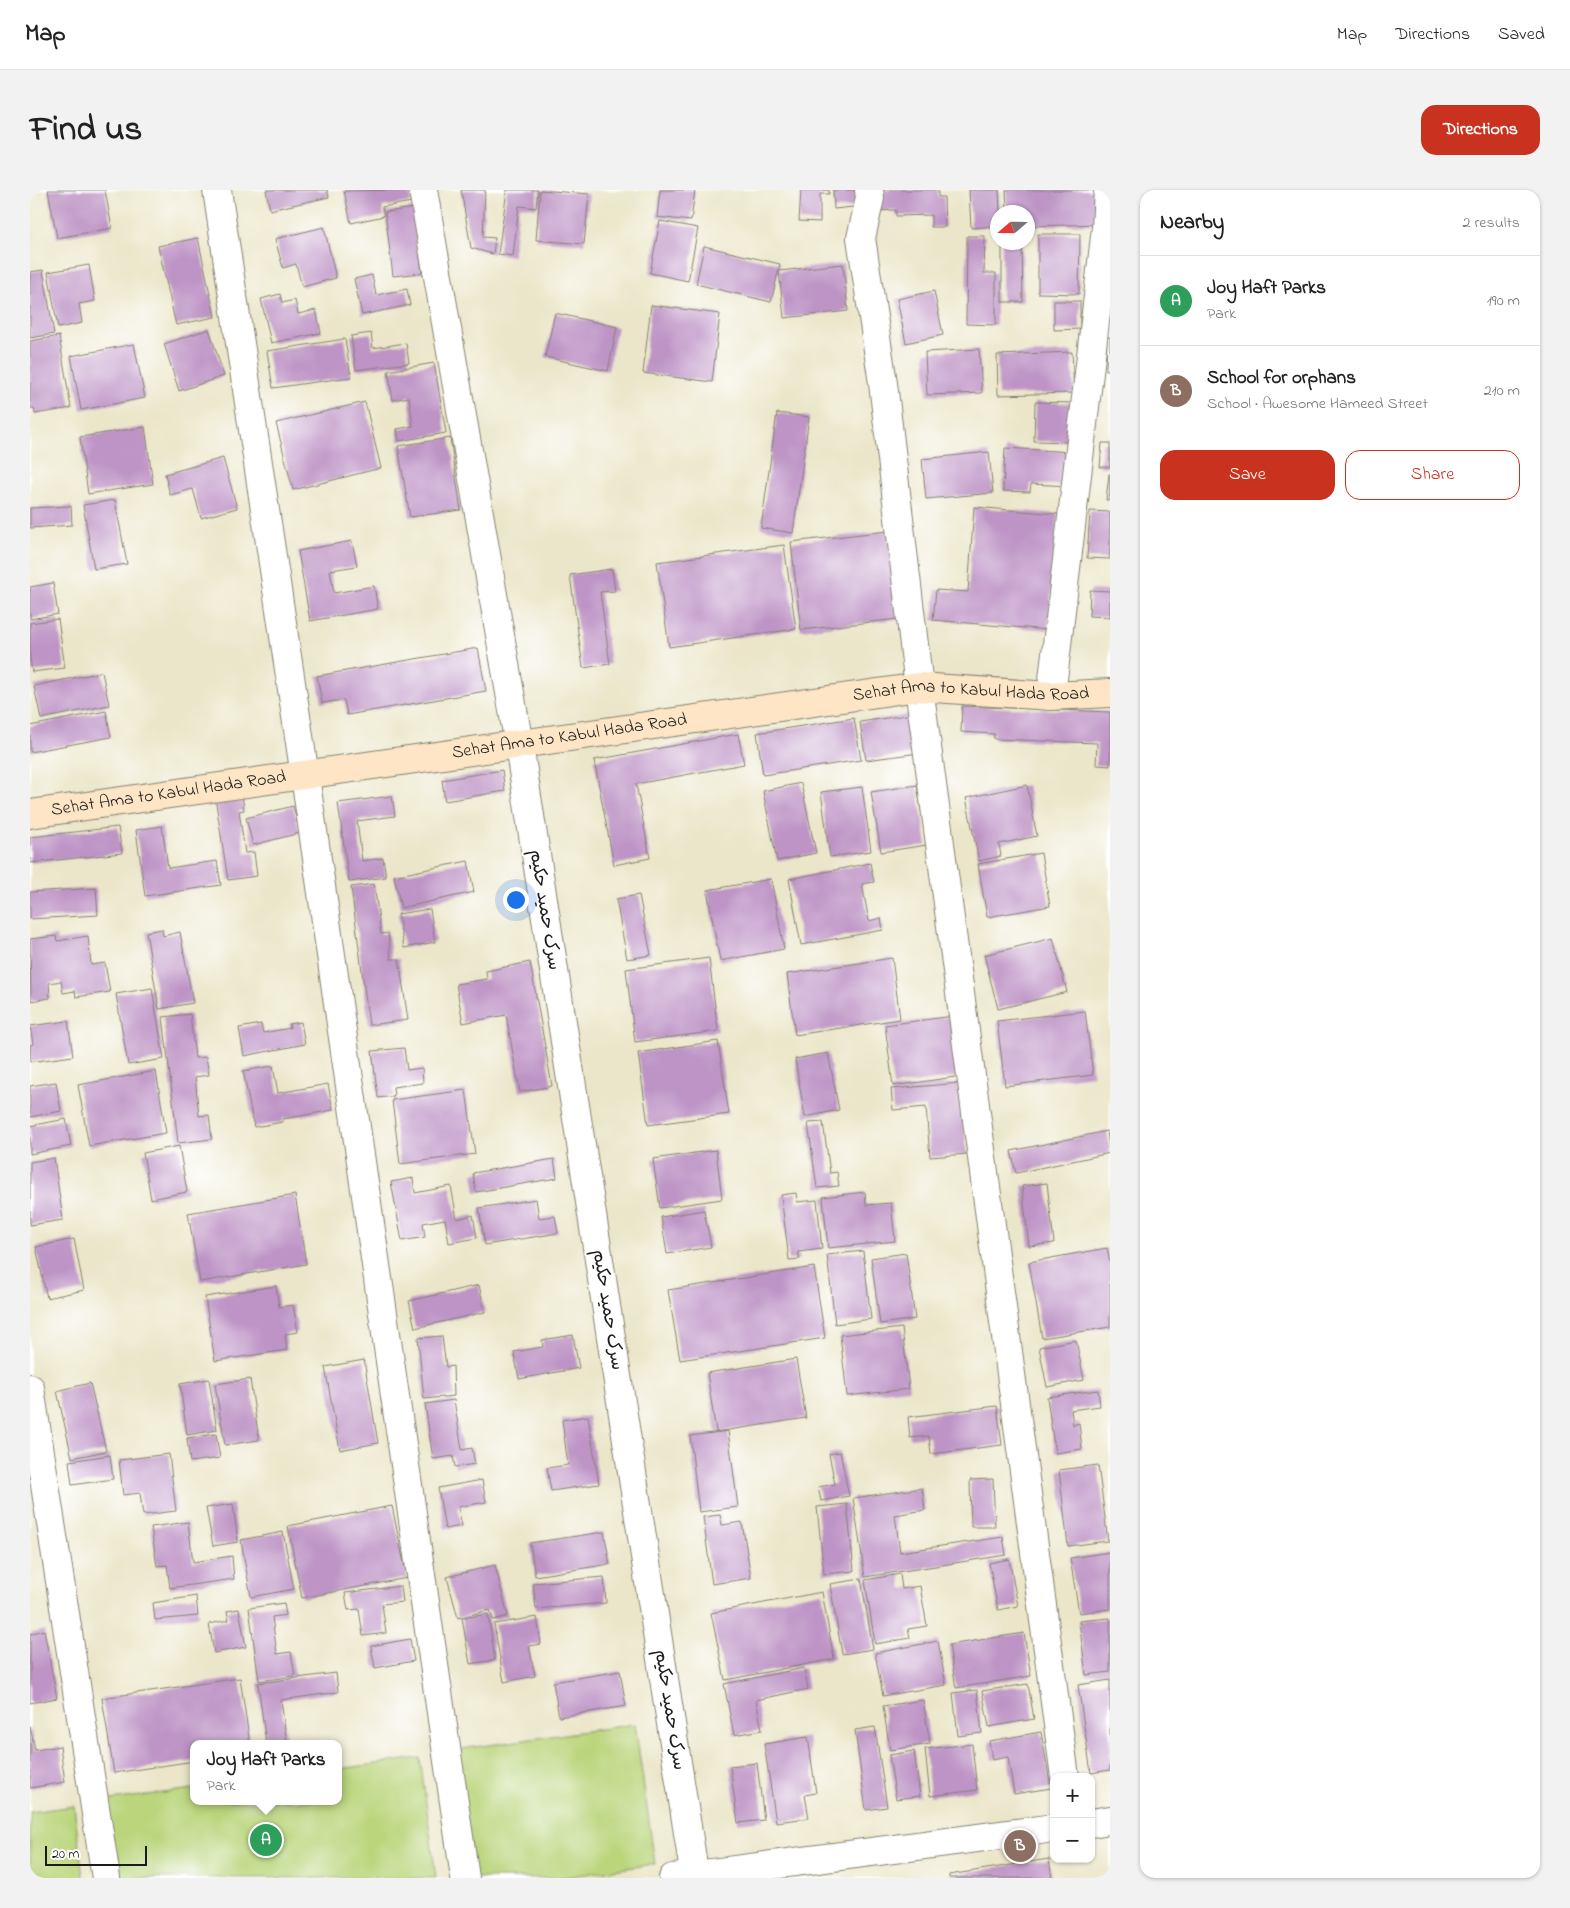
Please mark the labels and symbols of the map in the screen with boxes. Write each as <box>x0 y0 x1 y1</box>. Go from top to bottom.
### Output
north arrow <box>990 205 1035 250</box>
street label: Sehat Ama to Kabul Hada Road <box>851 673 1090 709</box>
street label: Sehat Ama to Kabul Hada Road <box>450 707 689 767</box>
street label: Sehat Ama to Kabul Hada Road <box>49 765 288 824</box>
street label: سرک حمید حکیم <box>522 848 566 972</box>
your location <box>503 887 529 913</box>
street label: سرک حمید حکیم <box>585 1248 629 1372</box>
street label: سرک حمید حکیم <box>647 1648 691 1772</box>
pin: A <box>250 1821 282 1859</box>
pin: B <box>1004 1827 1036 1865</box>
scale bar <box>45 1843 148 1866</box>

